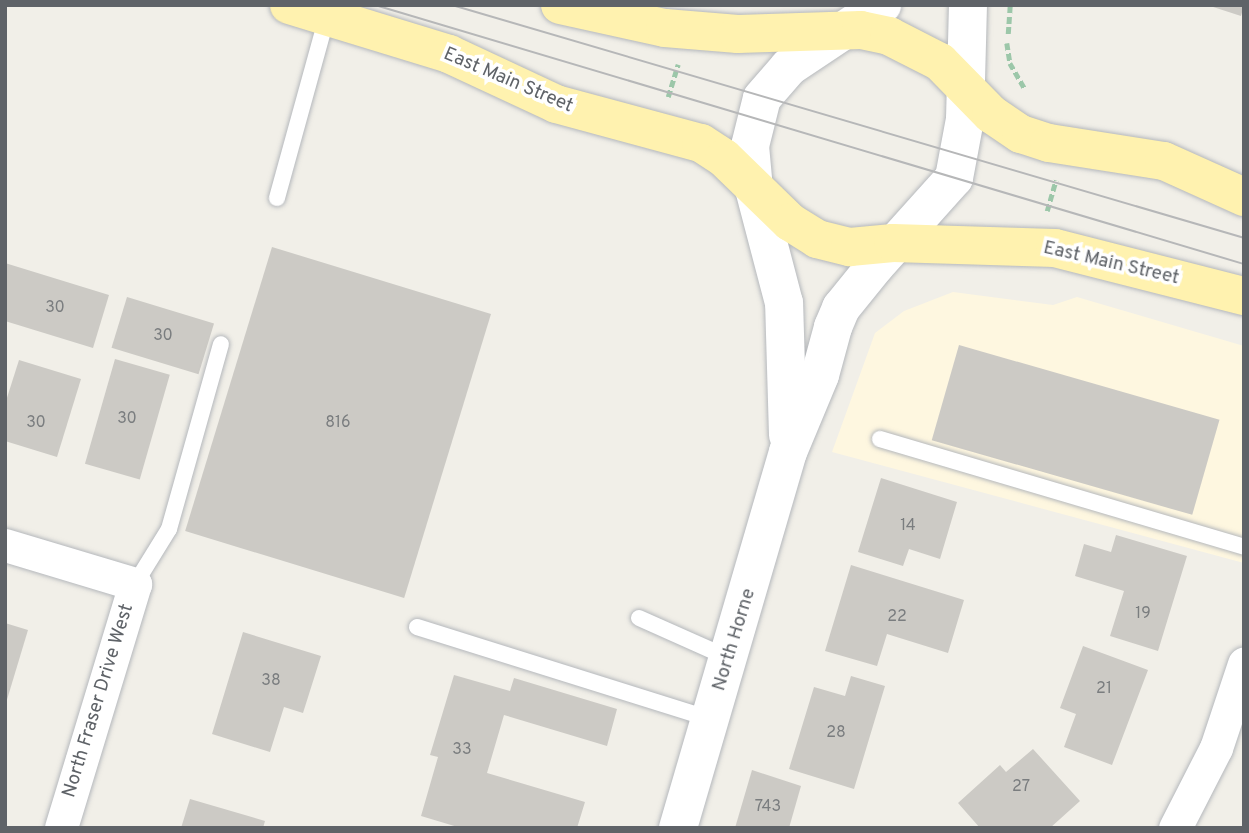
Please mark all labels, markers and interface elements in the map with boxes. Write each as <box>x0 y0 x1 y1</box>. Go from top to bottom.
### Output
street label: East Main Street <box>440 43 576 119</box>
street label: East Main Street <box>1041 237 1181 291</box>
house number: 30 <box>45 298 65 318</box>
house number: 30 <box>153 326 173 346</box>
house number: 30 <box>117 409 137 429</box>
house number: 30 <box>26 413 46 433</box>
house number: 816 <box>325 413 351 433</box>
house number: 14 <box>900 516 916 536</box>
street label: North Horne <box>709 586 761 694</box>
street label: North Fraser Drive West <box>59 601 139 801</box>
house number: 19 <box>1135 604 1151 624</box>
house number: 22 <box>887 607 907 627</box>
house number: 38 <box>261 671 281 691</box>
house number: 21 <box>1096 679 1112 699</box>
house number: 28 <box>826 723 846 743</box>
house number: 33 <box>452 740 472 760</box>
house number: 27 <box>1012 777 1030 797</box>
house number: 743 <box>755 797 781 817</box>

